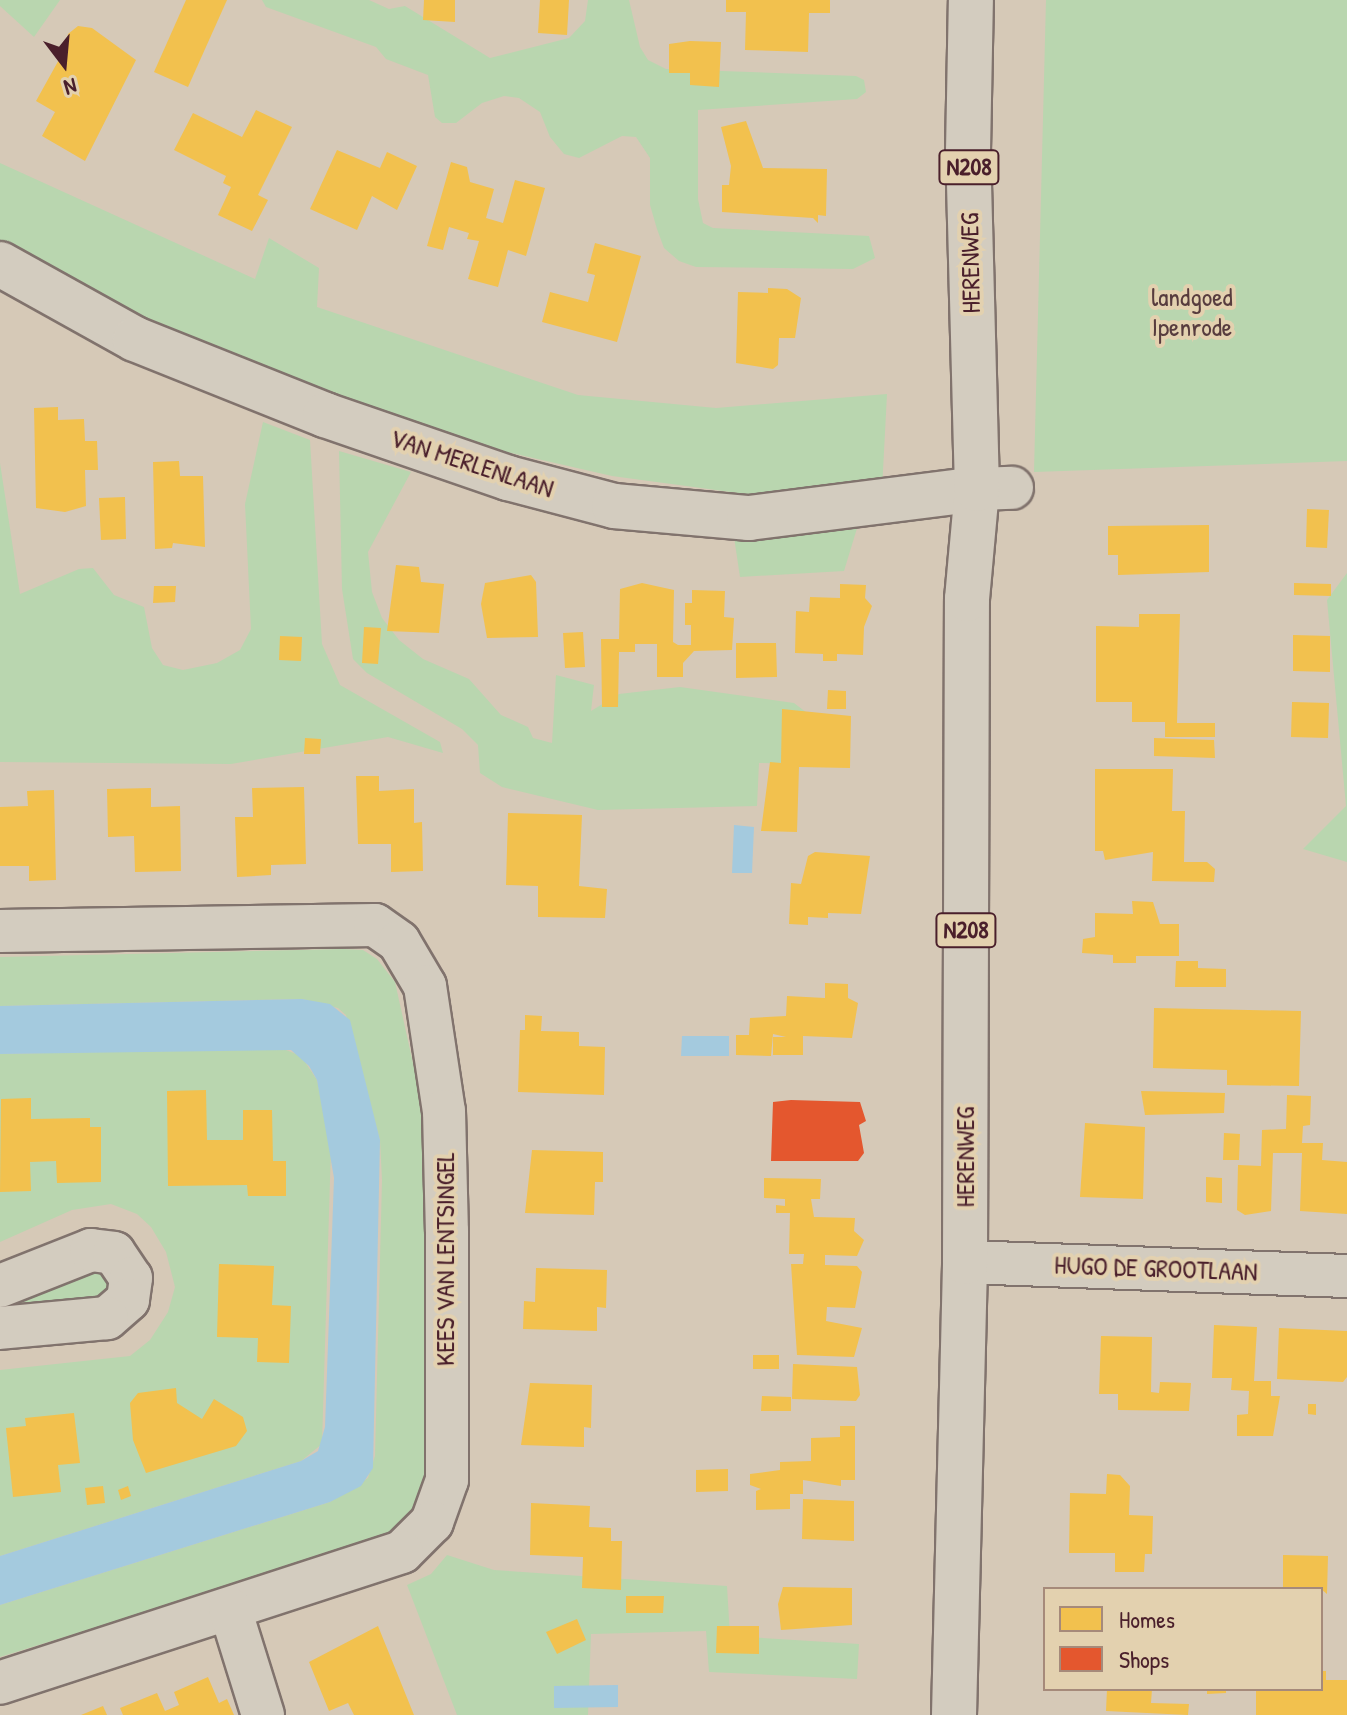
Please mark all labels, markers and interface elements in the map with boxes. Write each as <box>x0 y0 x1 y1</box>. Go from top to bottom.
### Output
north arrow <box>24 24 104 104</box>
text: N <box>61 71 80 103</box>
road number: N208 <box>937 147 1001 187</box>
street label: HERENWEG <box>954 212 986 314</box>
park label: landgoed Ipenrode <box>1151 281 1233 342</box>
street label: VAN MERLENLAAN <box>386 422 558 504</box>
road number: N208 <box>934 910 998 950</box>
street label: HERENWEG <box>949 1107 981 1207</box>
street label: KEES VAN LENTSINGEL <box>429 1152 461 1366</box>
street label: HUGO DE GROOTLAAN <box>1054 1249 1258 1287</box>
legend <box>1043 1587 1323 1691</box>
text: Homes <box>1119 1603 1175 1635</box>
text: Shops <box>1119 1643 1169 1675</box>

